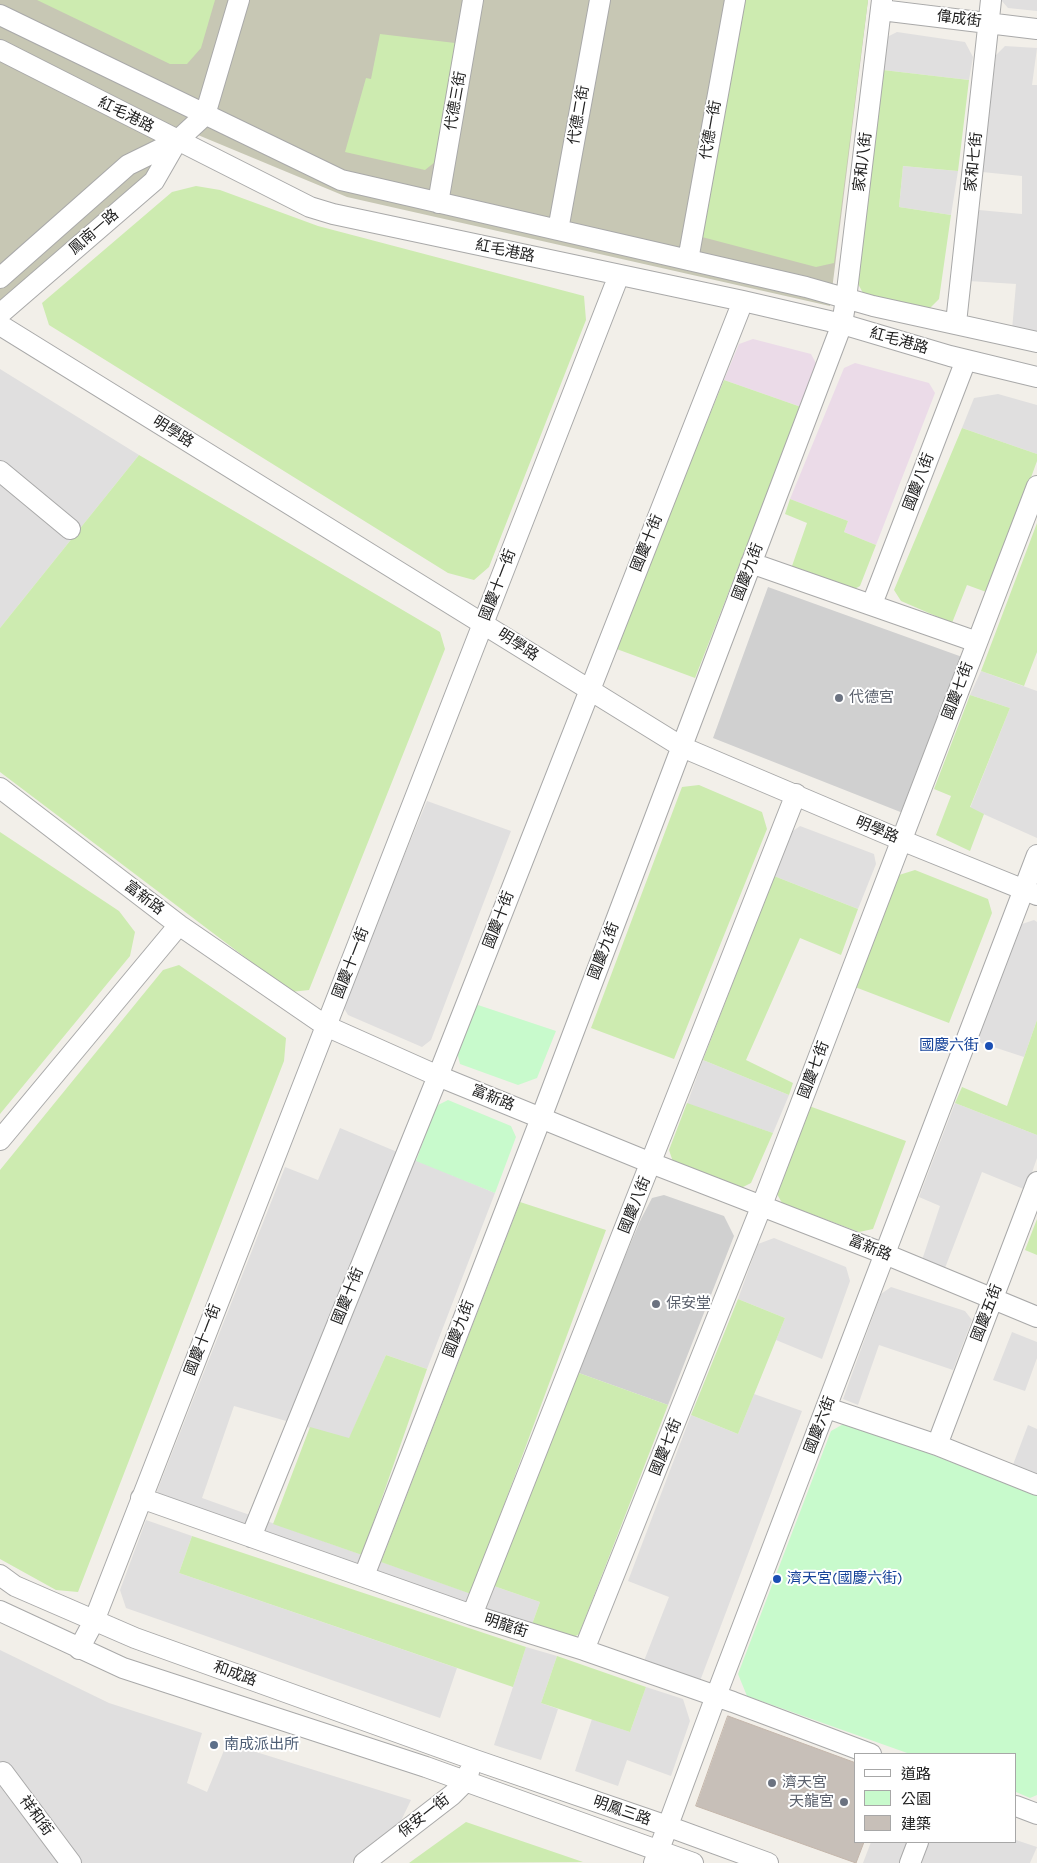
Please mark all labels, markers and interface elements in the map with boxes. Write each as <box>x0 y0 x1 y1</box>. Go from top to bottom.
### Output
street label: 偉成街 <box>936 7 982 31</box>
street label: 代德三街 <box>442 70 470 132</box>
street label: 代德二街 <box>565 84 593 146</box>
street label: 紅毛港路 <box>95 93 157 137</box>
street label: 代德一街 <box>697 99 725 161</box>
street label: 家和八街 <box>850 131 876 193</box>
street label: 家和七街 <box>962 131 986 193</box>
street label: 鳳南一路 <box>65 206 123 258</box>
street label: 紅毛港路 <box>474 236 536 266</box>
street label: 紅毛港路 <box>868 324 930 358</box>
street label: 明學路 <box>149 412 197 452</box>
street label: 國慶八街 <box>900 451 938 513</box>
street label: 國慶十街 <box>627 512 667 574</box>
street label: 國慶九街 <box>729 541 767 603</box>
street label: 國慶十一街 <box>476 547 520 623</box>
street label: 明學路 <box>494 625 542 665</box>
street label: 國慶七街 <box>939 660 977 722</box>
place label: 代德宮 <box>849 689 894 707</box>
marker: 代德宮 <box>833 692 845 704</box>
street label: 明學路 <box>853 813 901 847</box>
street label: 富新路 <box>121 877 167 919</box>
street label: 國慶十街 <box>480 889 518 951</box>
street label: 國慶九街 <box>585 920 623 982</box>
street label: 國慶十一街 <box>329 925 373 1001</box>
place label: 國慶六街 <box>919 1037 979 1055</box>
street label: 國慶七街 <box>795 1039 833 1101</box>
marker: 國慶六街 <box>983 1040 995 1052</box>
street label: 富新路 <box>469 1081 517 1115</box>
street label: 國慶八街 <box>615 1174 655 1236</box>
street label: 富新路 <box>846 1231 894 1265</box>
street label: 國慶十街 <box>328 1265 368 1327</box>
street label: 國慶五街 <box>968 1282 1006 1344</box>
place label: 保安堂 <box>666 1295 711 1313</box>
street label: 國慶九街 <box>440 1298 478 1360</box>
marker: 保安堂 <box>650 1298 662 1310</box>
street label: 國慶十一街 <box>181 1302 225 1378</box>
street label: 國慶六街 <box>801 1394 839 1456</box>
street label: 國慶七街 <box>646 1416 686 1478</box>
place label: 濟天宮(國慶六街) <box>787 1570 903 1588</box>
marker: 濟天宮(國慶六街) <box>771 1573 783 1585</box>
street label: 明龍街 <box>482 1610 530 1642</box>
street label: 和成路 <box>211 1658 259 1690</box>
place label: 南成派出所 <box>224 1736 299 1754</box>
marker: 南成派出所 <box>208 1739 220 1751</box>
legend <box>854 1753 1017 1843</box>
text: 道路 <box>901 1765 931 1783</box>
place label: 濟天宮 <box>782 1774 827 1792</box>
marker: 濟天宮 <box>766 1777 778 1789</box>
street label: 保安一街 <box>395 1790 453 1842</box>
text: 公園 <box>901 1790 931 1808</box>
street label: 祥和街 <box>15 1793 57 1839</box>
street label: 明鳳三路 <box>591 1793 653 1829</box>
place label: 天龍宮 <box>789 1793 834 1811</box>
marker: 天龍宮 <box>838 1796 850 1808</box>
text: 建築 <box>901 1815 931 1833</box>

